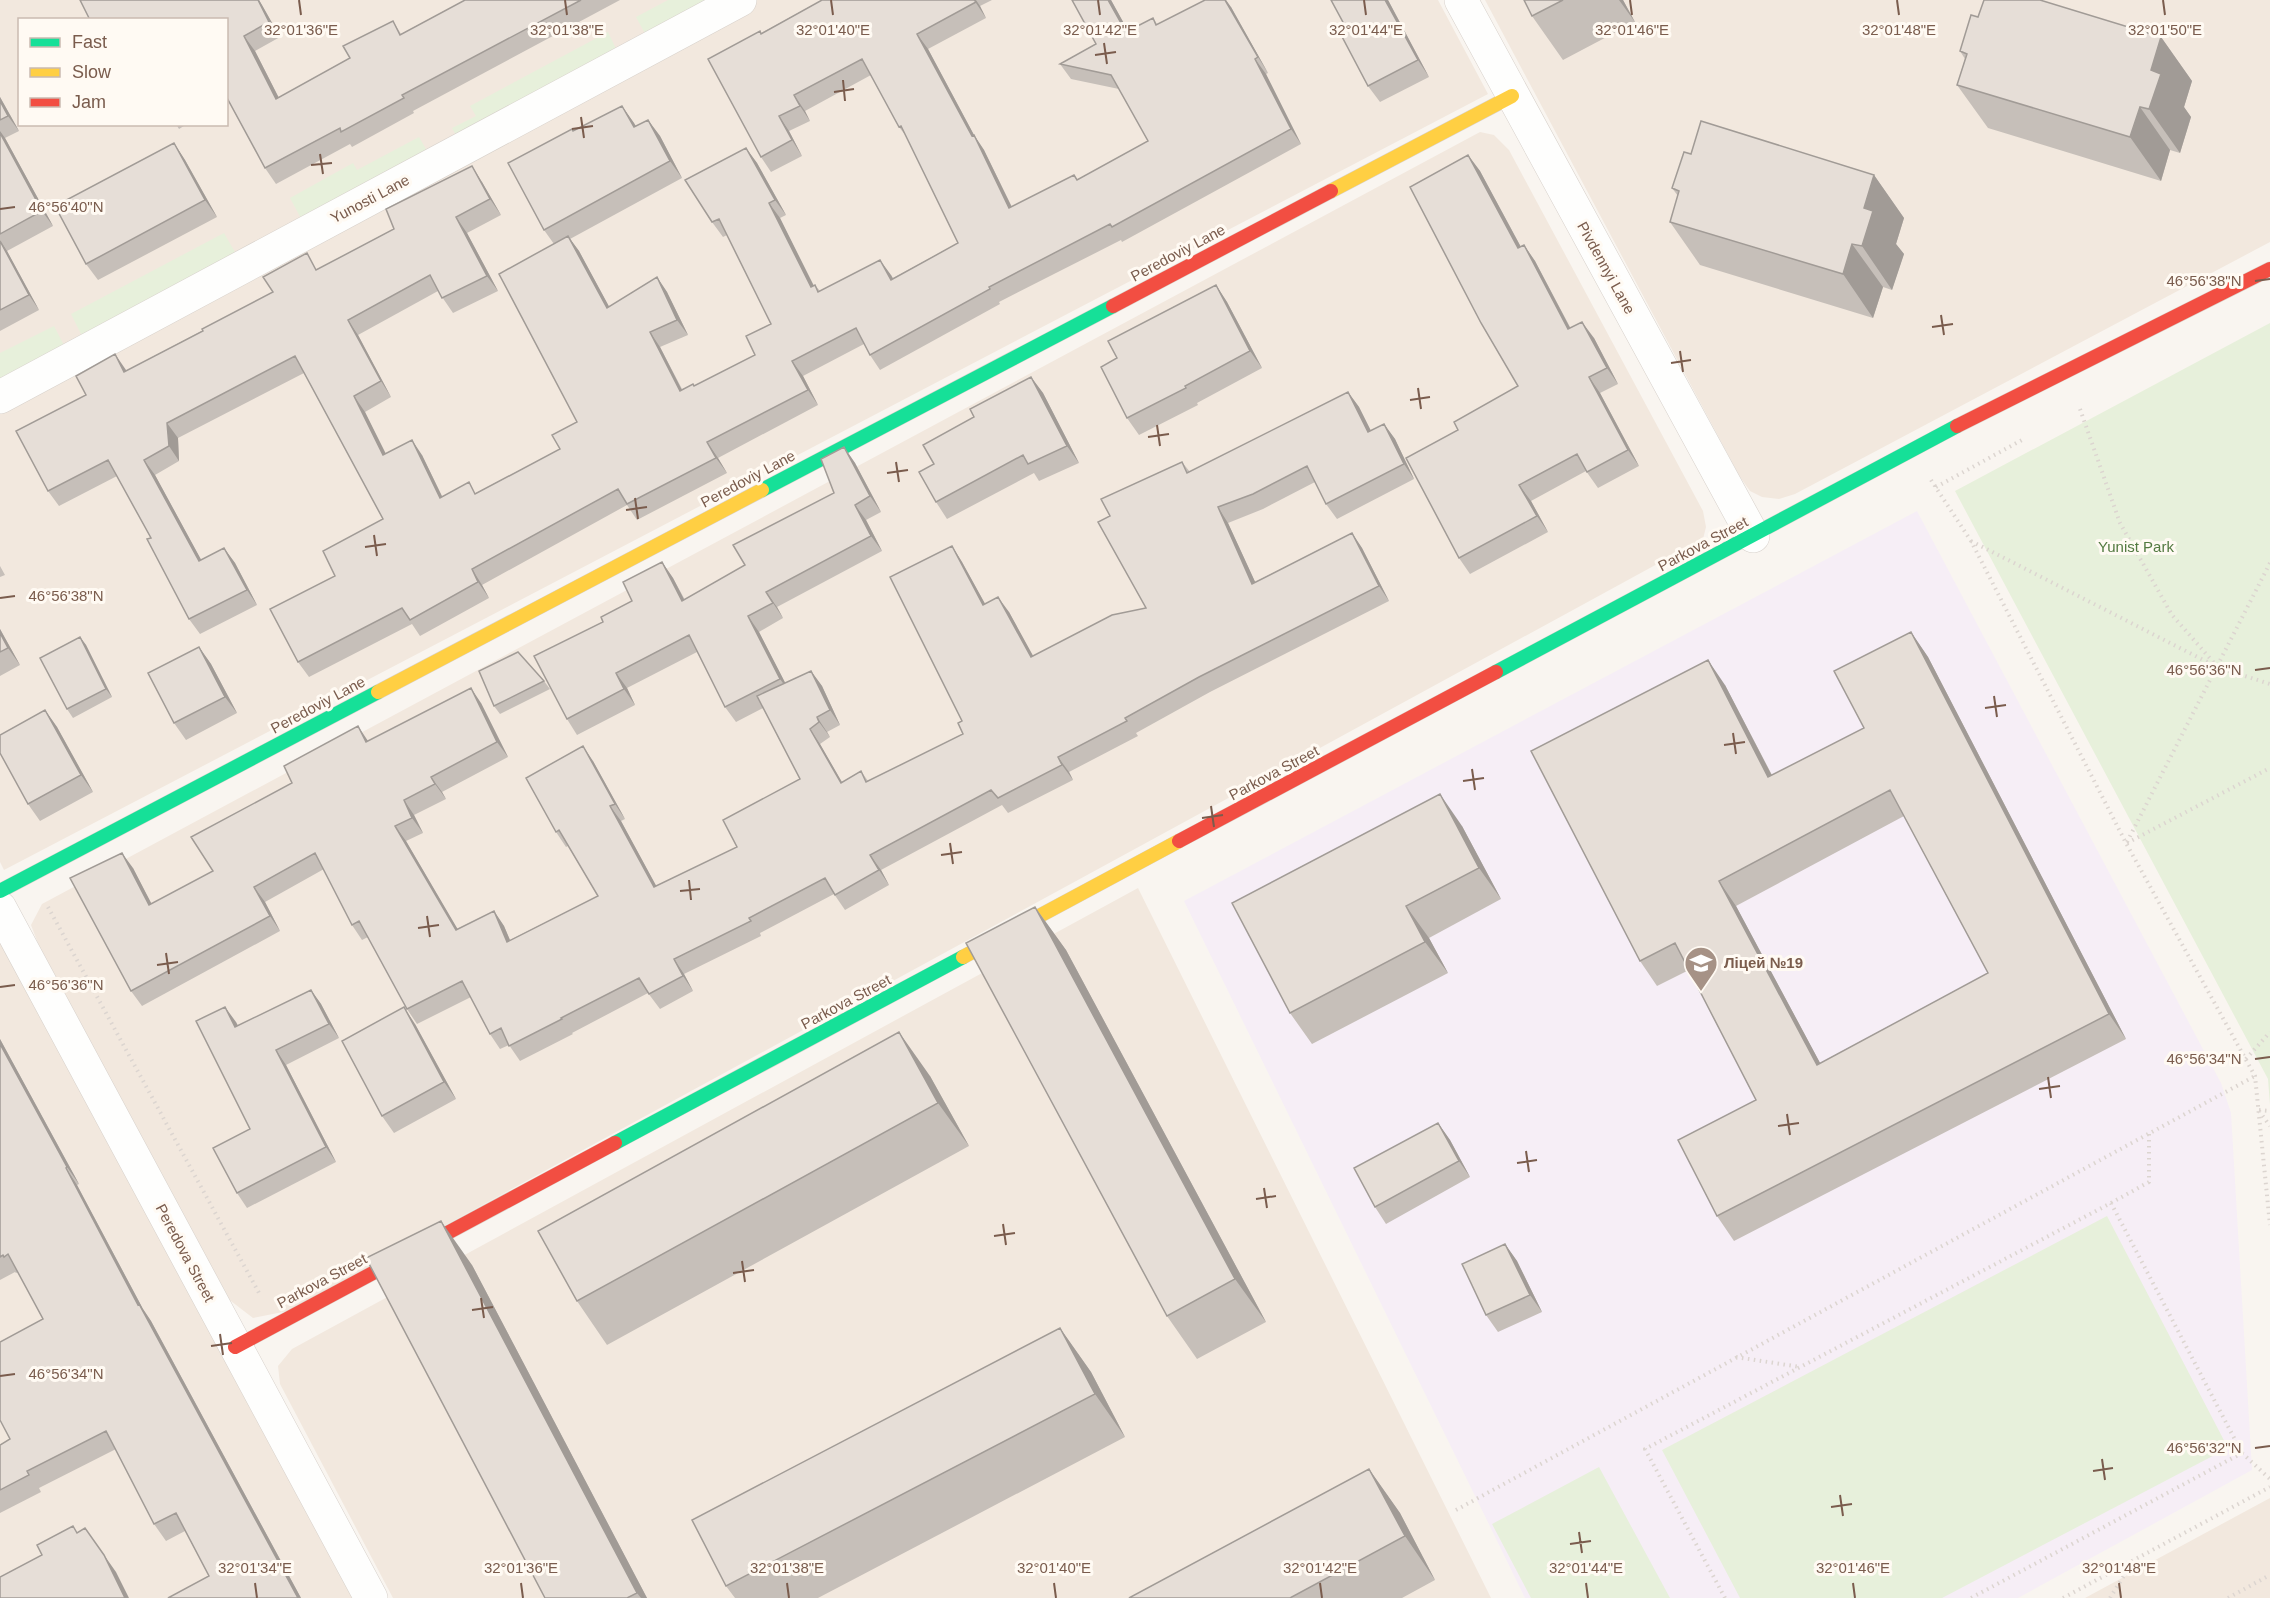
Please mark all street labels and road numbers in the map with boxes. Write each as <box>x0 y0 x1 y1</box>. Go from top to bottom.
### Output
street label: Yunosti Lane <box>327 171 412 226</box>
street label: Pivdennyi Lane <box>1574 219 1639 317</box>
street label: Peredoviy Lane <box>1128 221 1228 285</box>
street label: Peredoviy Lane <box>698 447 798 511</box>
street label: Parkova Street <box>1655 512 1751 574</box>
street label: Peredoviy Lane <box>268 673 368 737</box>
street label: Parkova Street <box>1226 741 1322 803</box>
street label: Parkova Street <box>798 970 894 1032</box>
street label: Peredova Street <box>152 1201 219 1305</box>
street label: Parkova Street <box>274 1249 370 1311</box>

